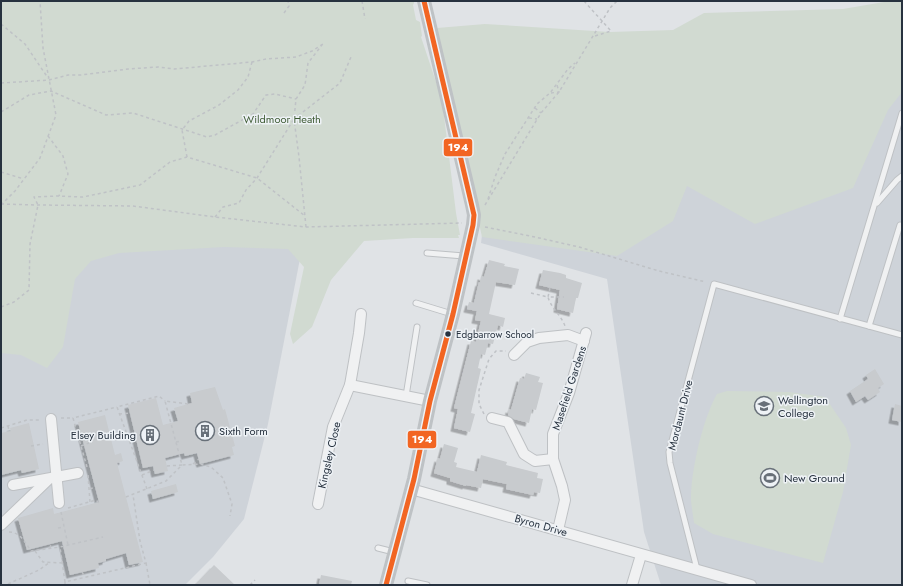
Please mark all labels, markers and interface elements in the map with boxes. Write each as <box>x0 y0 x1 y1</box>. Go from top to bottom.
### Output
park label: Wildmoor Heath <box>243 111 321 127</box>
line badge: 194 <box>443 138 473 157</box>
text: 194 <box>448 139 469 155</box>
place label: Edgbarrow School <box>456 327 534 342</box>
marker: Edgbarrow School <box>443 329 453 339</box>
street label: Masefield Gardens <box>548 343 590 432</box>
street label: Mordaunt Drive <box>664 378 697 452</box>
place label: Wellington College <box>778 392 828 421</box>
school or university icon: Wellington College <box>753 395 775 417</box>
building icon: Sixth Form <box>194 420 216 442</box>
street label: Kingsley Close <box>314 420 345 490</box>
place label: Sixth Form <box>219 423 268 439</box>
building icon: Elsey Building <box>139 424 161 446</box>
place label: Elsey Building <box>71 427 136 443</box>
line badge: 194 <box>407 430 437 449</box>
text: 194 <box>412 431 433 447</box>
sports icon: New Ground <box>759 467 781 489</box>
place label: New Ground <box>784 470 845 486</box>
street label: Byron Drive <box>513 510 570 540</box>

